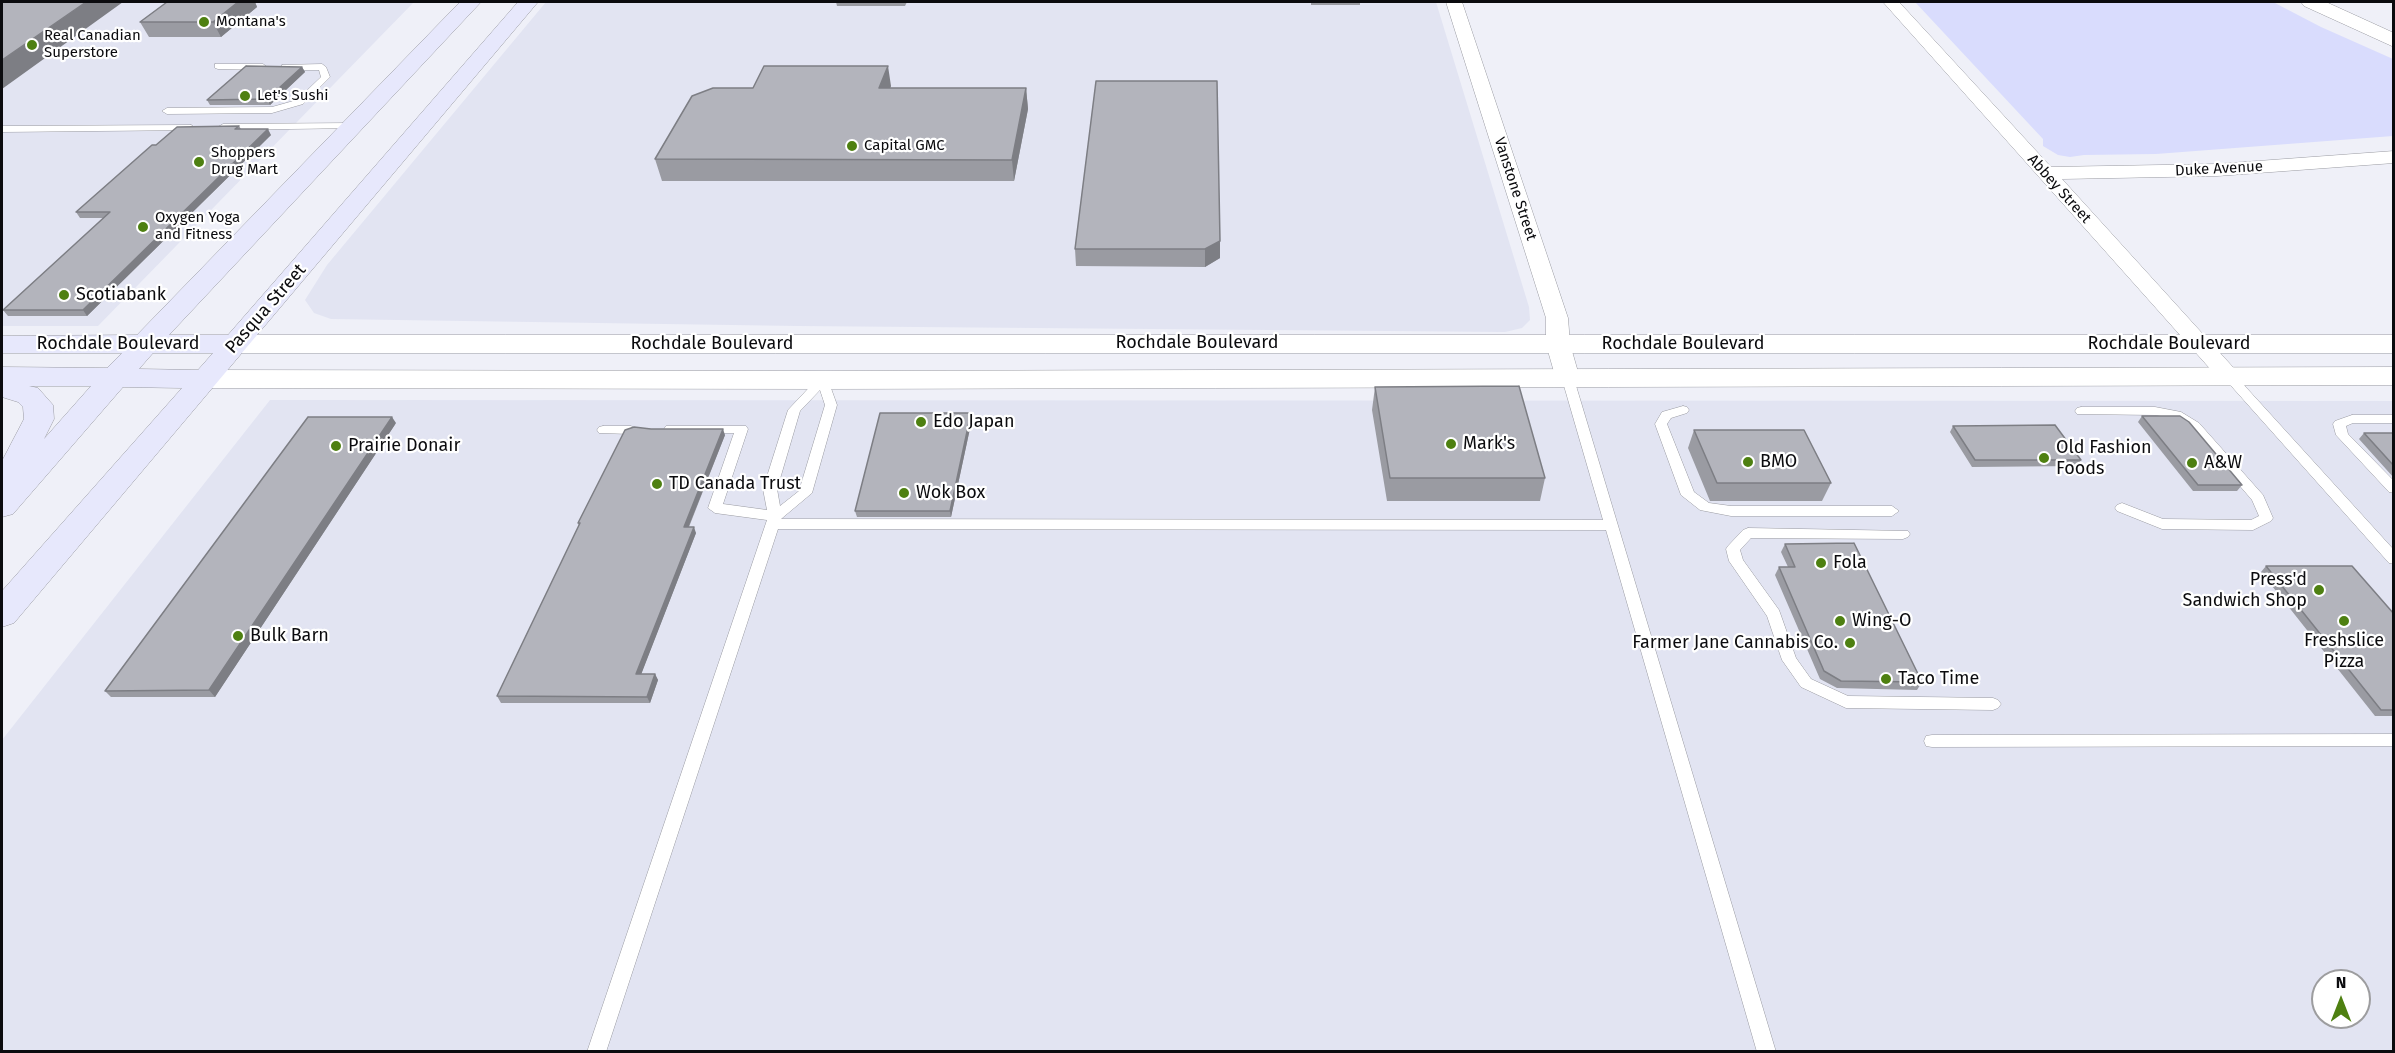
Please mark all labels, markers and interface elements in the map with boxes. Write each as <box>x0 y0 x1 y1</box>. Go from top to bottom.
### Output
place label: Montana's <box>216 13 286 31</box>
marker: Montana's <box>197 15 211 29</box>
place label: Real Canadian Superstore <box>44 27 141 62</box>
marker: Real Canadian Superstore <box>25 38 39 52</box>
place label: Let's Sushi <box>257 87 329 105</box>
marker: Let's Sushi <box>238 89 252 103</box>
street label: Vanstone Street <box>1490 135 1540 243</box>
place label: Capital GMC <box>864 137 945 155</box>
marker: Capital GMC <box>845 139 859 153</box>
place label: Shoppers Drug Mart <box>211 144 278 179</box>
street label: Abbey Street <box>2023 151 2095 227</box>
marker: Shoppers Drug Mart <box>192 155 206 169</box>
street label: Duke Avenue <box>2175 158 2263 180</box>
place label: Oxygen Yoga and Fitness <box>155 209 240 244</box>
marker: Oxygen Yoga and Fitness <box>136 220 150 234</box>
street label: Pasqua Street <box>221 260 311 358</box>
place label: Scotiabank <box>76 284 166 306</box>
marker: Scotiabank <box>57 288 71 302</box>
street label: Rochdale Boulevard <box>1116 332 1278 354</box>
street label: Rochdale Boulevard <box>37 333 199 355</box>
street label: Rochdale Boulevard <box>631 333 793 355</box>
street label: Rochdale Boulevard <box>1602 333 1764 355</box>
street label: Rochdale Boulevard <box>2088 333 2250 355</box>
place label: Edo Japan <box>933 411 1014 433</box>
marker: Edo Japan <box>914 415 928 429</box>
place label: Mark's <box>1463 433 1515 455</box>
place label: Prairie Donair <box>348 435 460 457</box>
marker: Mark's <box>1444 437 1458 451</box>
place label: Old Fashion Foods <box>2056 437 2152 480</box>
marker: Prairie Donair <box>329 439 343 453</box>
place label: BMO <box>1760 451 1797 473</box>
marker: Old Fashion Foods <box>2037 451 2051 465</box>
place label: A&W <box>2204 452 2242 474</box>
marker: BMO <box>1741 455 1755 469</box>
marker: A&W <box>2185 456 2199 470</box>
place label: TD Canada Trust <box>669 473 801 495</box>
marker: TD Canada Trust <box>650 477 664 491</box>
place label: Wok Box <box>916 482 985 504</box>
marker: Wok Box <box>897 486 911 500</box>
place label: Fola <box>1833 552 1867 574</box>
marker: Fola <box>1814 556 1828 570</box>
place label: Press'd Sandwich Shop <box>2183 569 2307 612</box>
marker: Press'd Sandwich Shop <box>2312 583 2326 597</box>
place label: Wing-O <box>1852 610 1911 632</box>
marker: Wing-O <box>1833 614 1847 628</box>
marker: Freshslice Pizza <box>2337 614 2351 628</box>
place label: Bulk Barn <box>250 625 329 647</box>
marker: Bulk Barn <box>231 629 245 643</box>
place label: Freshslice Pizza <box>2304 630 2384 672</box>
place label: Farmer Jane Cannabis Co. <box>1632 632 1838 654</box>
marker: Farmer Jane Cannabis Co. <box>1843 636 1857 650</box>
place label: Taco Time <box>1898 668 1979 690</box>
marker: Taco Time <box>1879 672 1893 686</box>
north arrow <box>2311 969 2371 1029</box>
text: N <box>2336 973 2346 992</box>

